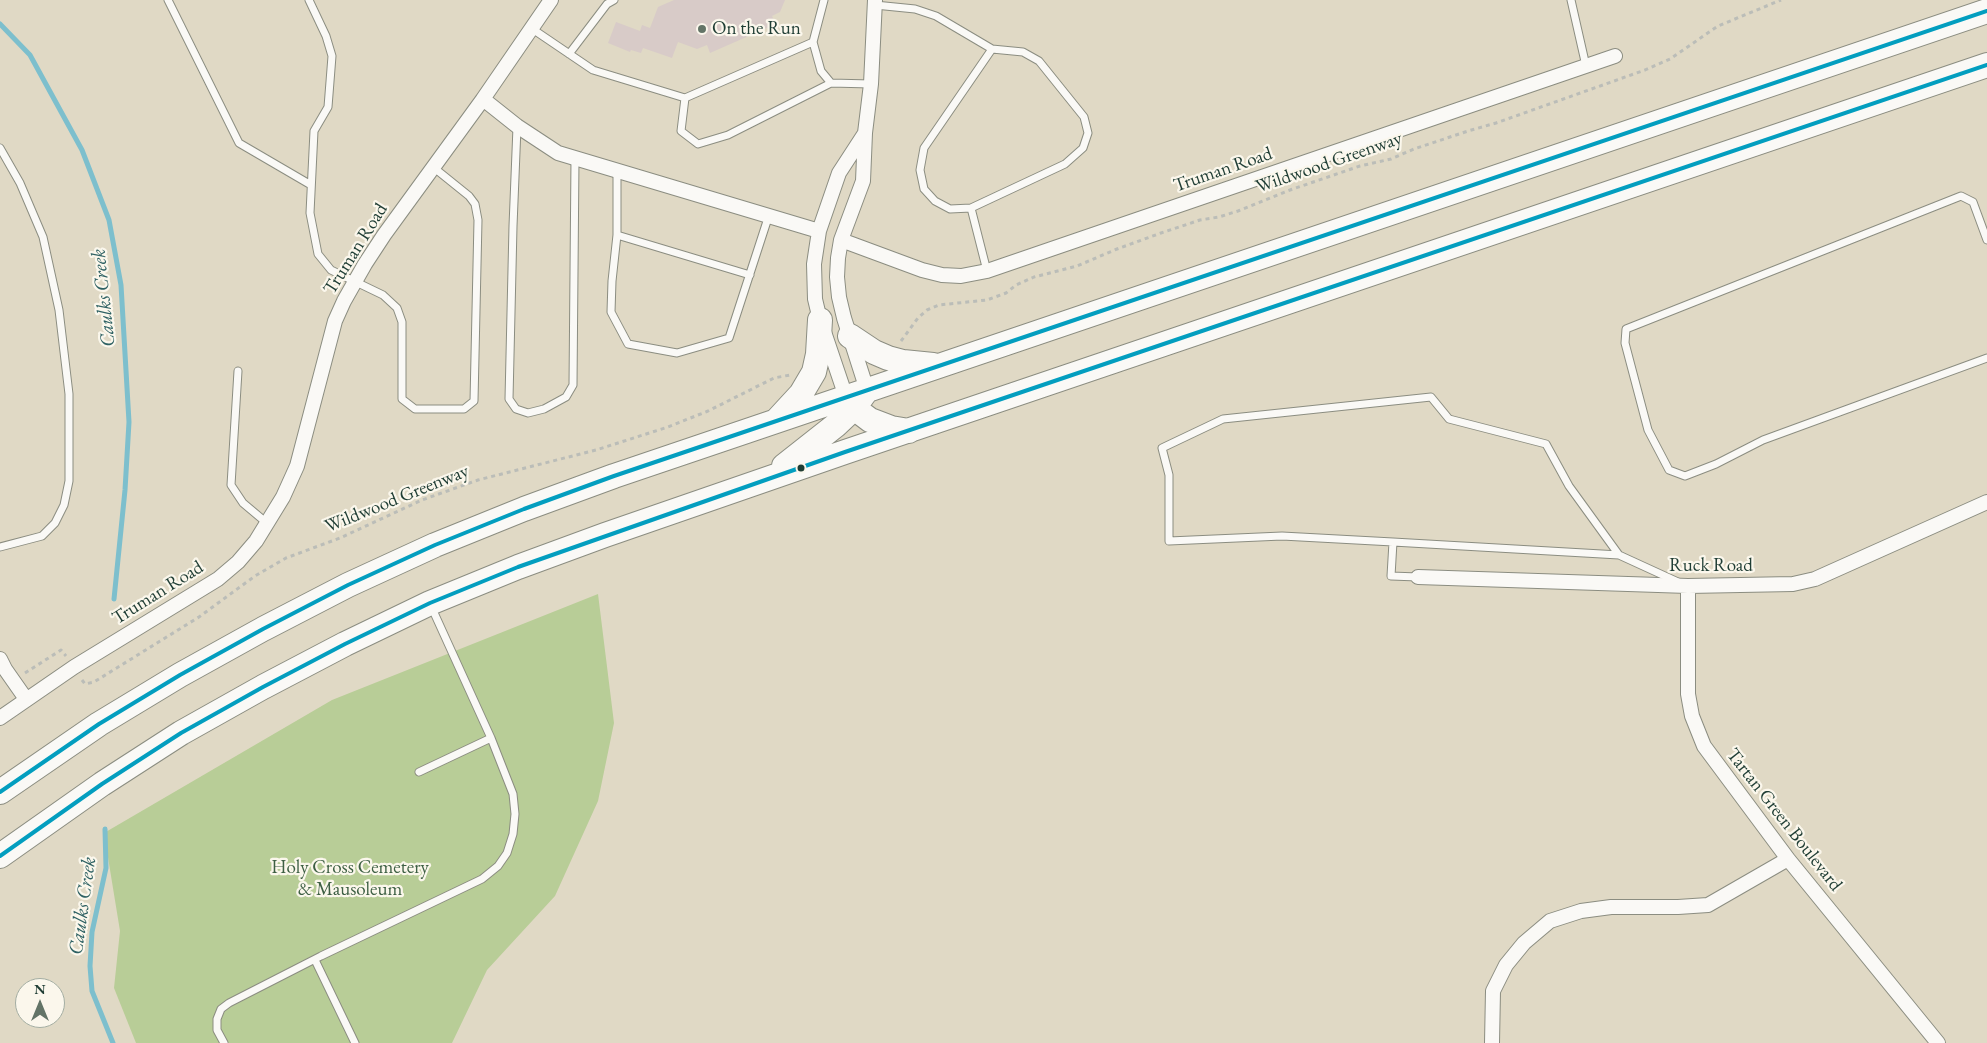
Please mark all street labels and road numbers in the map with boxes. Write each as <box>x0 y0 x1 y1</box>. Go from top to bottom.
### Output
street label: Wildwood Greenway <box>1253 127 1405 199</box>
street label: Truman Road <box>1171 142 1275 198</box>
street label: Truman Road <box>319 199 393 299</box>
street label: Wildwood Greenway <box>322 460 472 538</box>
street label: Ruck Road <box>1669 555 1753 577</box>
street label: Truman Road <box>108 556 208 630</box>
street label: Tartan Green Boulevard <box>1721 744 1847 896</box>

